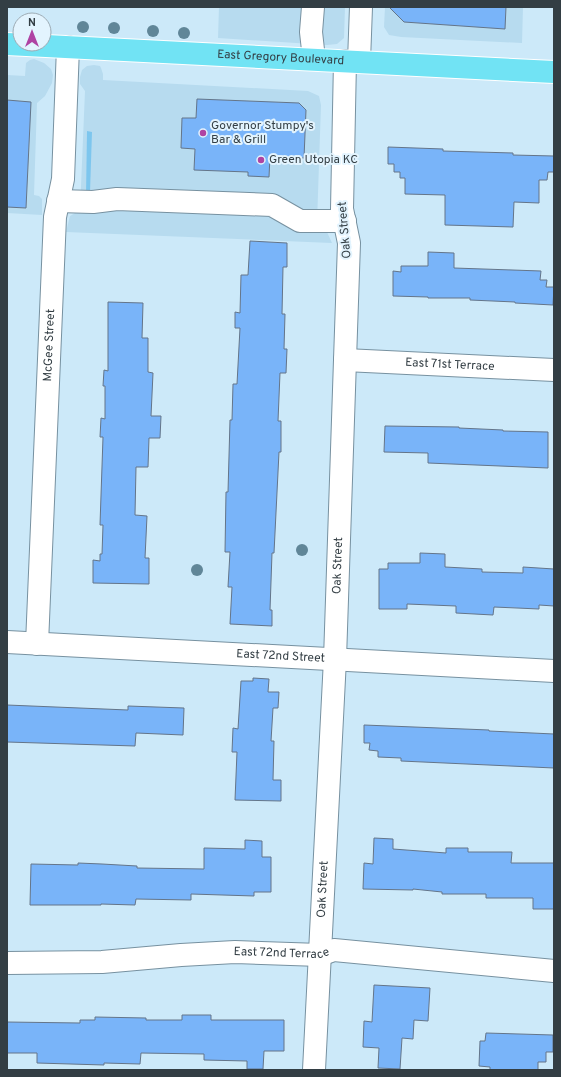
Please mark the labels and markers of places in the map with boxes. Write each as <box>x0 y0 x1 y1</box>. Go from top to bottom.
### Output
place label: Governor Stumpy's Bar & Grill <box>211 118 314 148</box>
marker: Governor Stumpy's Bar & Grill <box>198 128 208 138</box>
place label: Green Utopia KC <box>269 152 358 168</box>
marker: Green Utopia KC <box>256 155 266 165</box>

